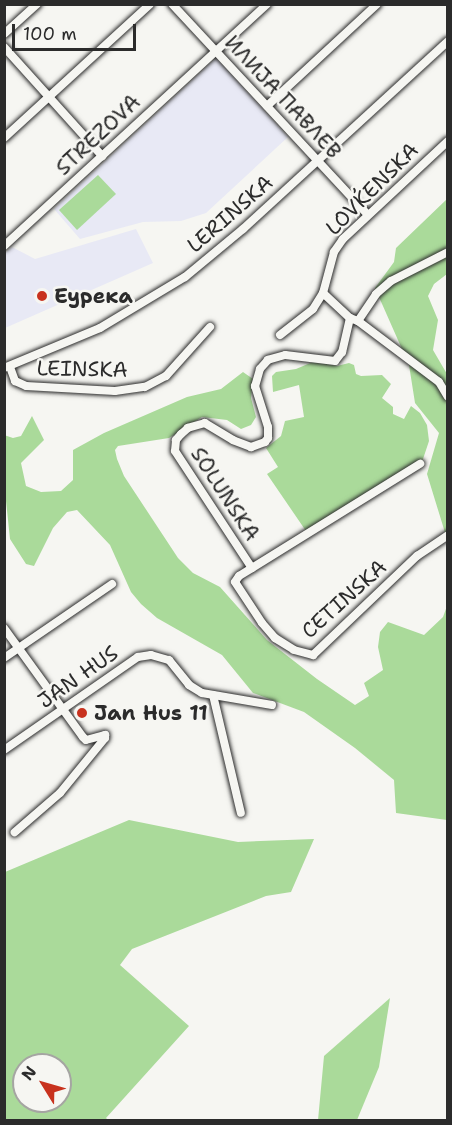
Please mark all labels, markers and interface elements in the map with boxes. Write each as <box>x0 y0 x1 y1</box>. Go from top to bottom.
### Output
scale bar <box>15 12 140 50</box>
text: 100 m <box>23 22 77 46</box>
street label: ИЛИЈА ПАВЛЕВ <box>219 30 347 164</box>
street label: STREZOVA <box>50 89 146 181</box>
street label: LOVḰENSKA <box>320 137 424 241</box>
street label: LERINSKA <box>182 170 278 258</box>
place label: Еурека <box>54 283 133 309</box>
marker: Еурека <box>35 289 49 303</box>
street label: LEINSKA <box>36 356 128 382</box>
street label: SOLUNSKA <box>185 442 265 546</box>
street label: CETINSKA <box>296 554 392 644</box>
street label: JAN HUS <box>33 640 123 714</box>
place label: Jan Hus 11 <box>94 700 208 726</box>
marker: Jan Hus 11 <box>75 706 89 720</box>
north arrow <box>12 1053 72 1113</box>
text: N <box>17 1062 41 1084</box>

